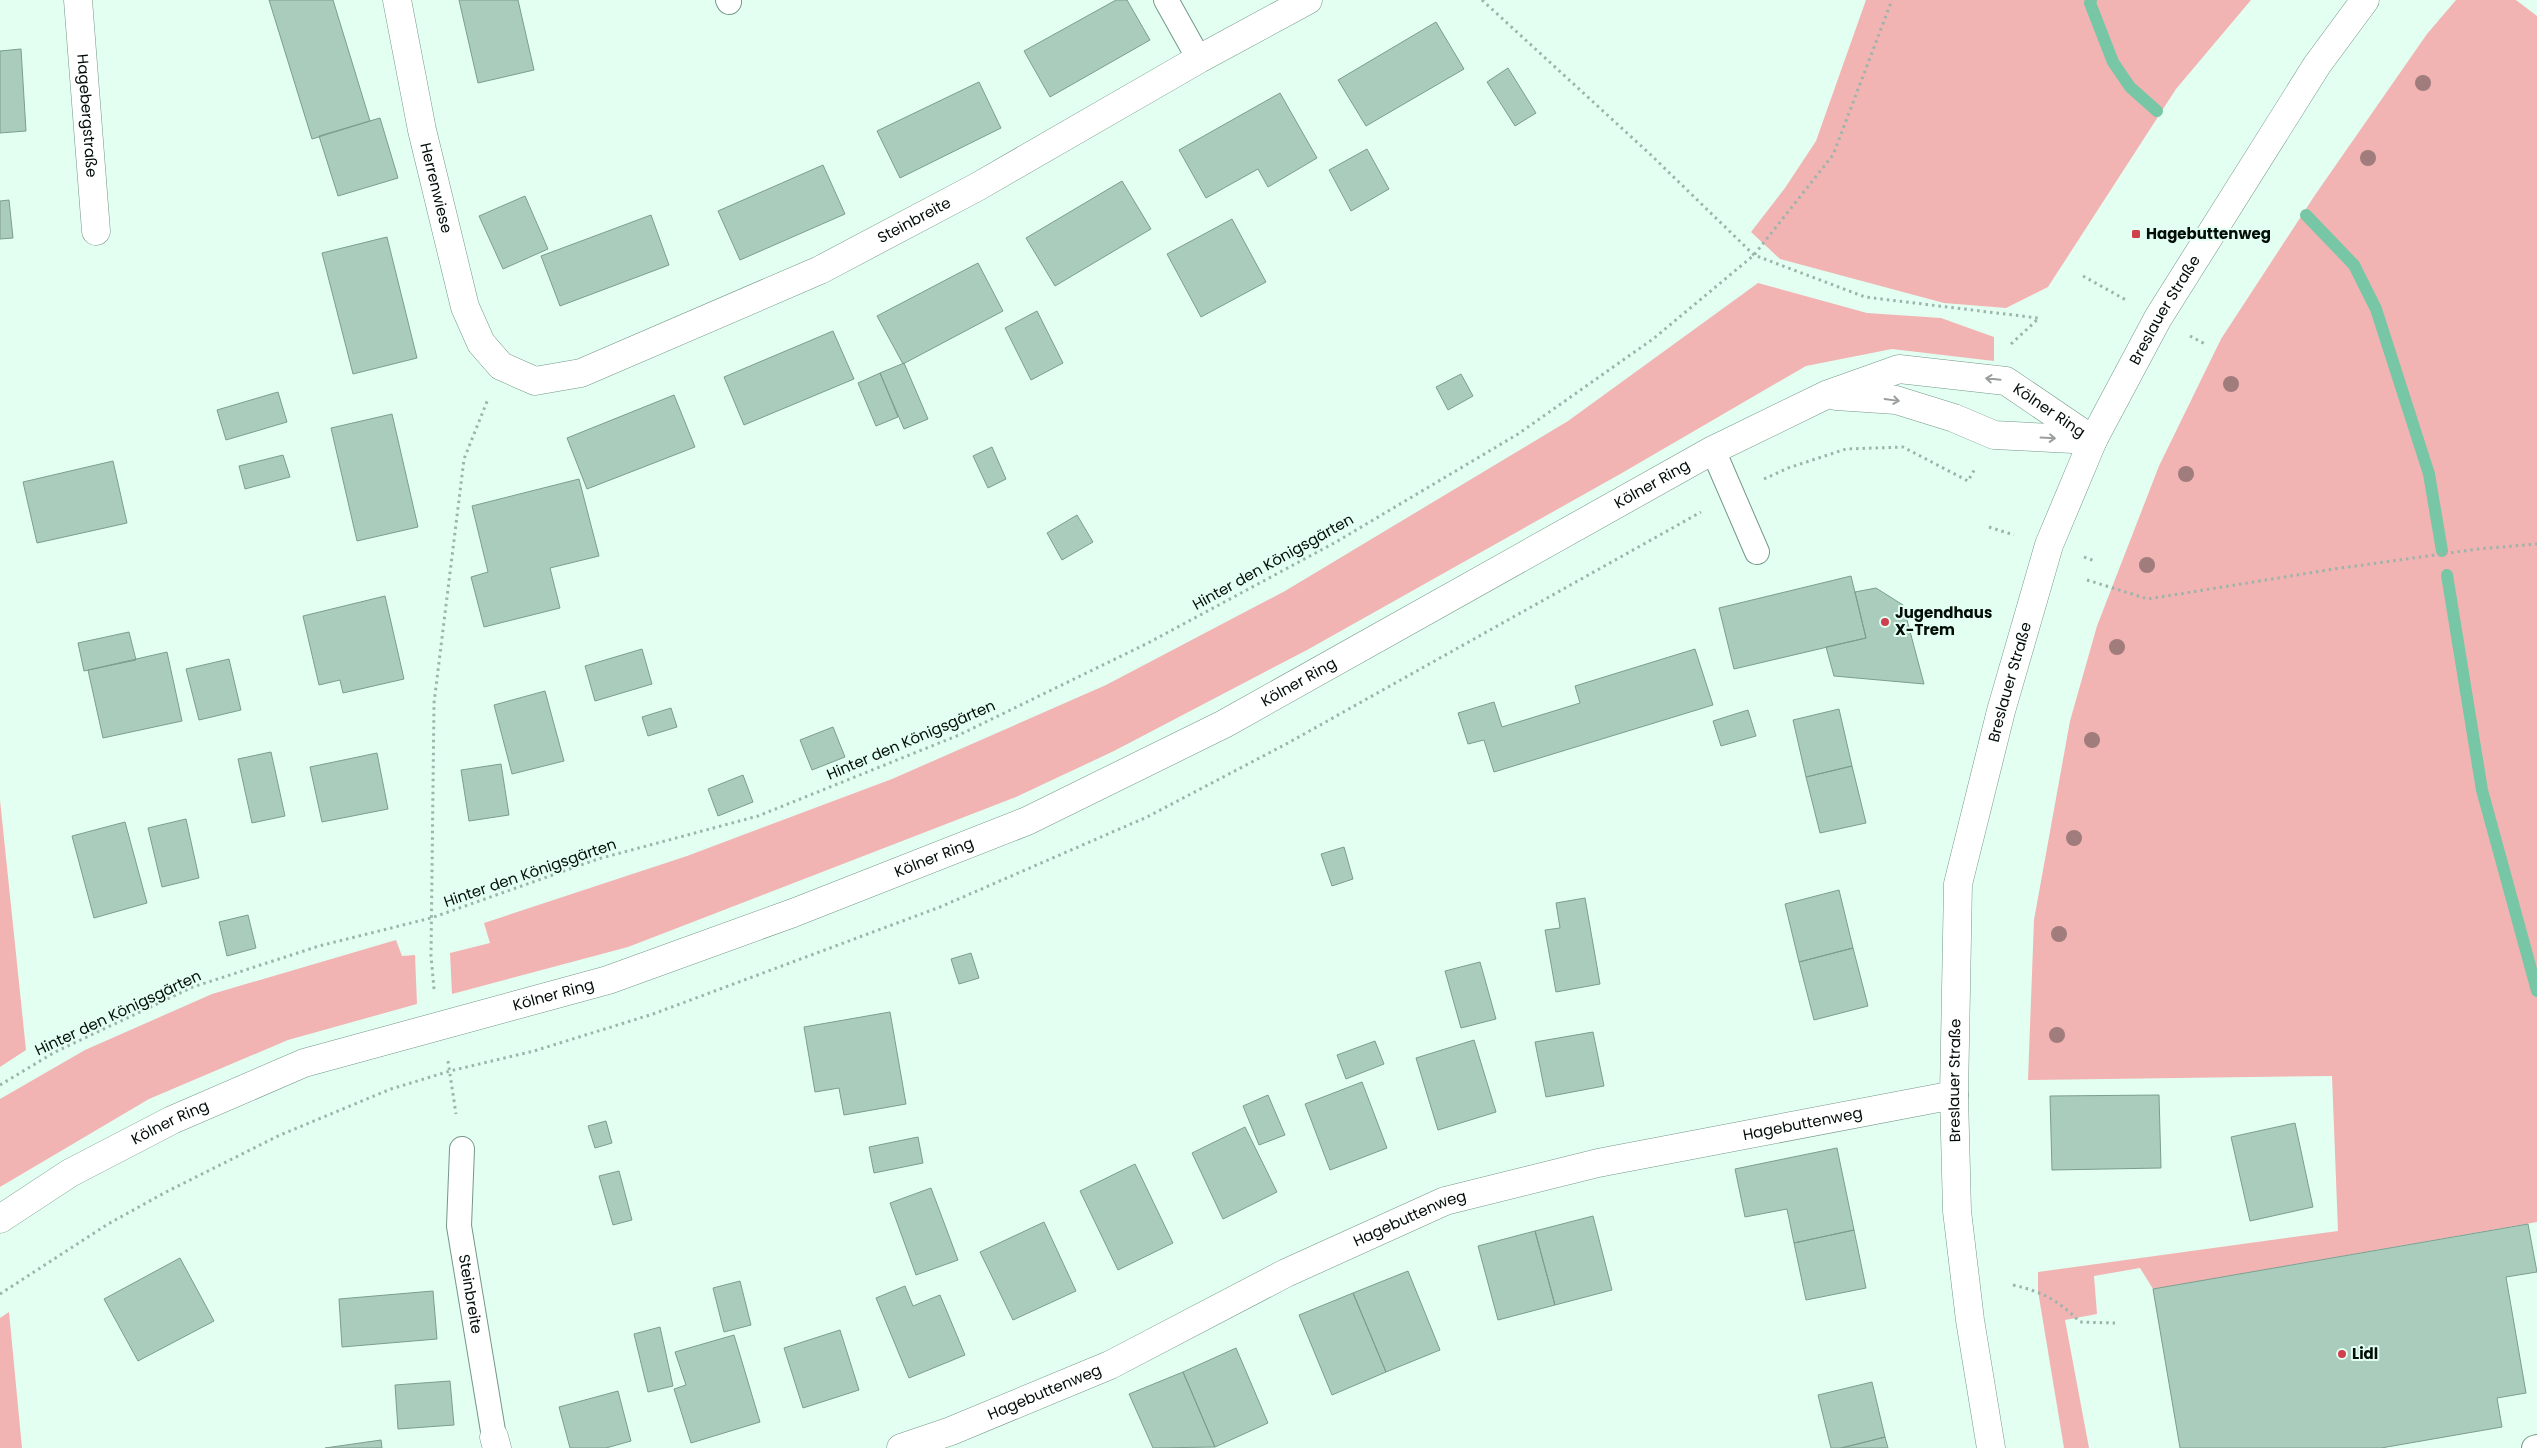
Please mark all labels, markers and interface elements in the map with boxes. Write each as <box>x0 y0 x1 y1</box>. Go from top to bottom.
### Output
street label: Hagebergstraße <box>72 53 103 178</box>
street label: Herrenwiese <box>415 140 458 235</box>
street label: Steinbreite <box>873 192 954 248</box>
place label: Hagebuttenweg <box>2146 223 2271 244</box>
marker: Hagebuttenweg <box>2130 228 2142 240</box>
street label: Breslauer Straße <box>2124 251 2205 368</box>
one-way arrow <box>1985 374 2001 384</box>
street label: Kölner Ring <box>2009 378 2090 442</box>
one-way arrow <box>1884 395 1900 405</box>
one-way arrow <box>2040 433 2056 442</box>
street label: Kölner Ring <box>1610 454 1693 513</box>
street label: Hinter den Königsgärten <box>1188 508 1357 615</box>
place label: Jugendhaus X-Trem <box>1895 602 1992 640</box>
marker: Jugendhaus X-Trem <box>1879 616 1891 628</box>
street label: Breslauer Straße <box>1983 619 2036 744</box>
street label: Kölner Ring <box>1257 652 1340 711</box>
street label: Hinter den Königsgärten <box>823 694 998 785</box>
street label: Kölner Ring <box>891 832 977 882</box>
street label: Hinter den Königsgärten <box>441 833 619 912</box>
street label: Hinter den Königsgärten <box>31 965 204 1060</box>
street label: Kölner Ring <box>510 973 596 1016</box>
street label: Breslauer Straße <box>1943 1018 1965 1143</box>
street label: Kölner Ring <box>128 1094 212 1149</box>
street label: Hagebuttenweg <box>1741 1102 1864 1145</box>
street label: Hagebuttenweg <box>1350 1185 1468 1251</box>
street label: Steinbreite <box>454 1253 488 1335</box>
place label: Lidl <box>2352 1343 2378 1364</box>
marker: Lidl <box>2336 1348 2348 1360</box>
street label: Hagebuttenweg <box>984 1359 1104 1425</box>

